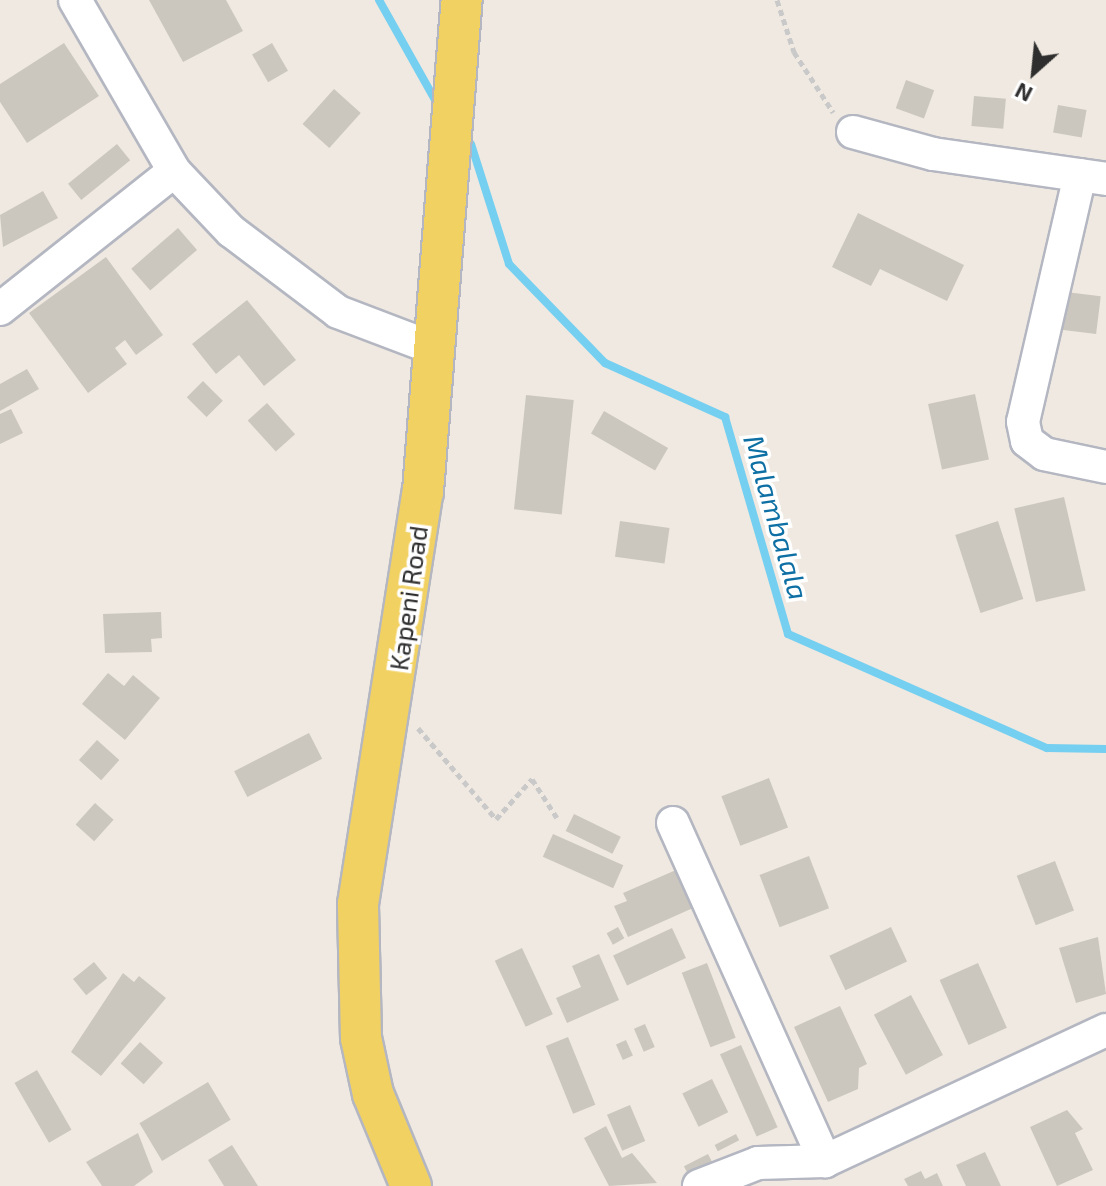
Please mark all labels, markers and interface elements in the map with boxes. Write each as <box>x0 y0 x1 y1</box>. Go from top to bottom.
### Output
north arrow <box>994 32 1074 112</box>
text: N <box>1010 78 1036 109</box>
water label: Malambalala <box>737 431 817 603</box>
street label: Kapeni Road <box>382 524 434 672</box>

